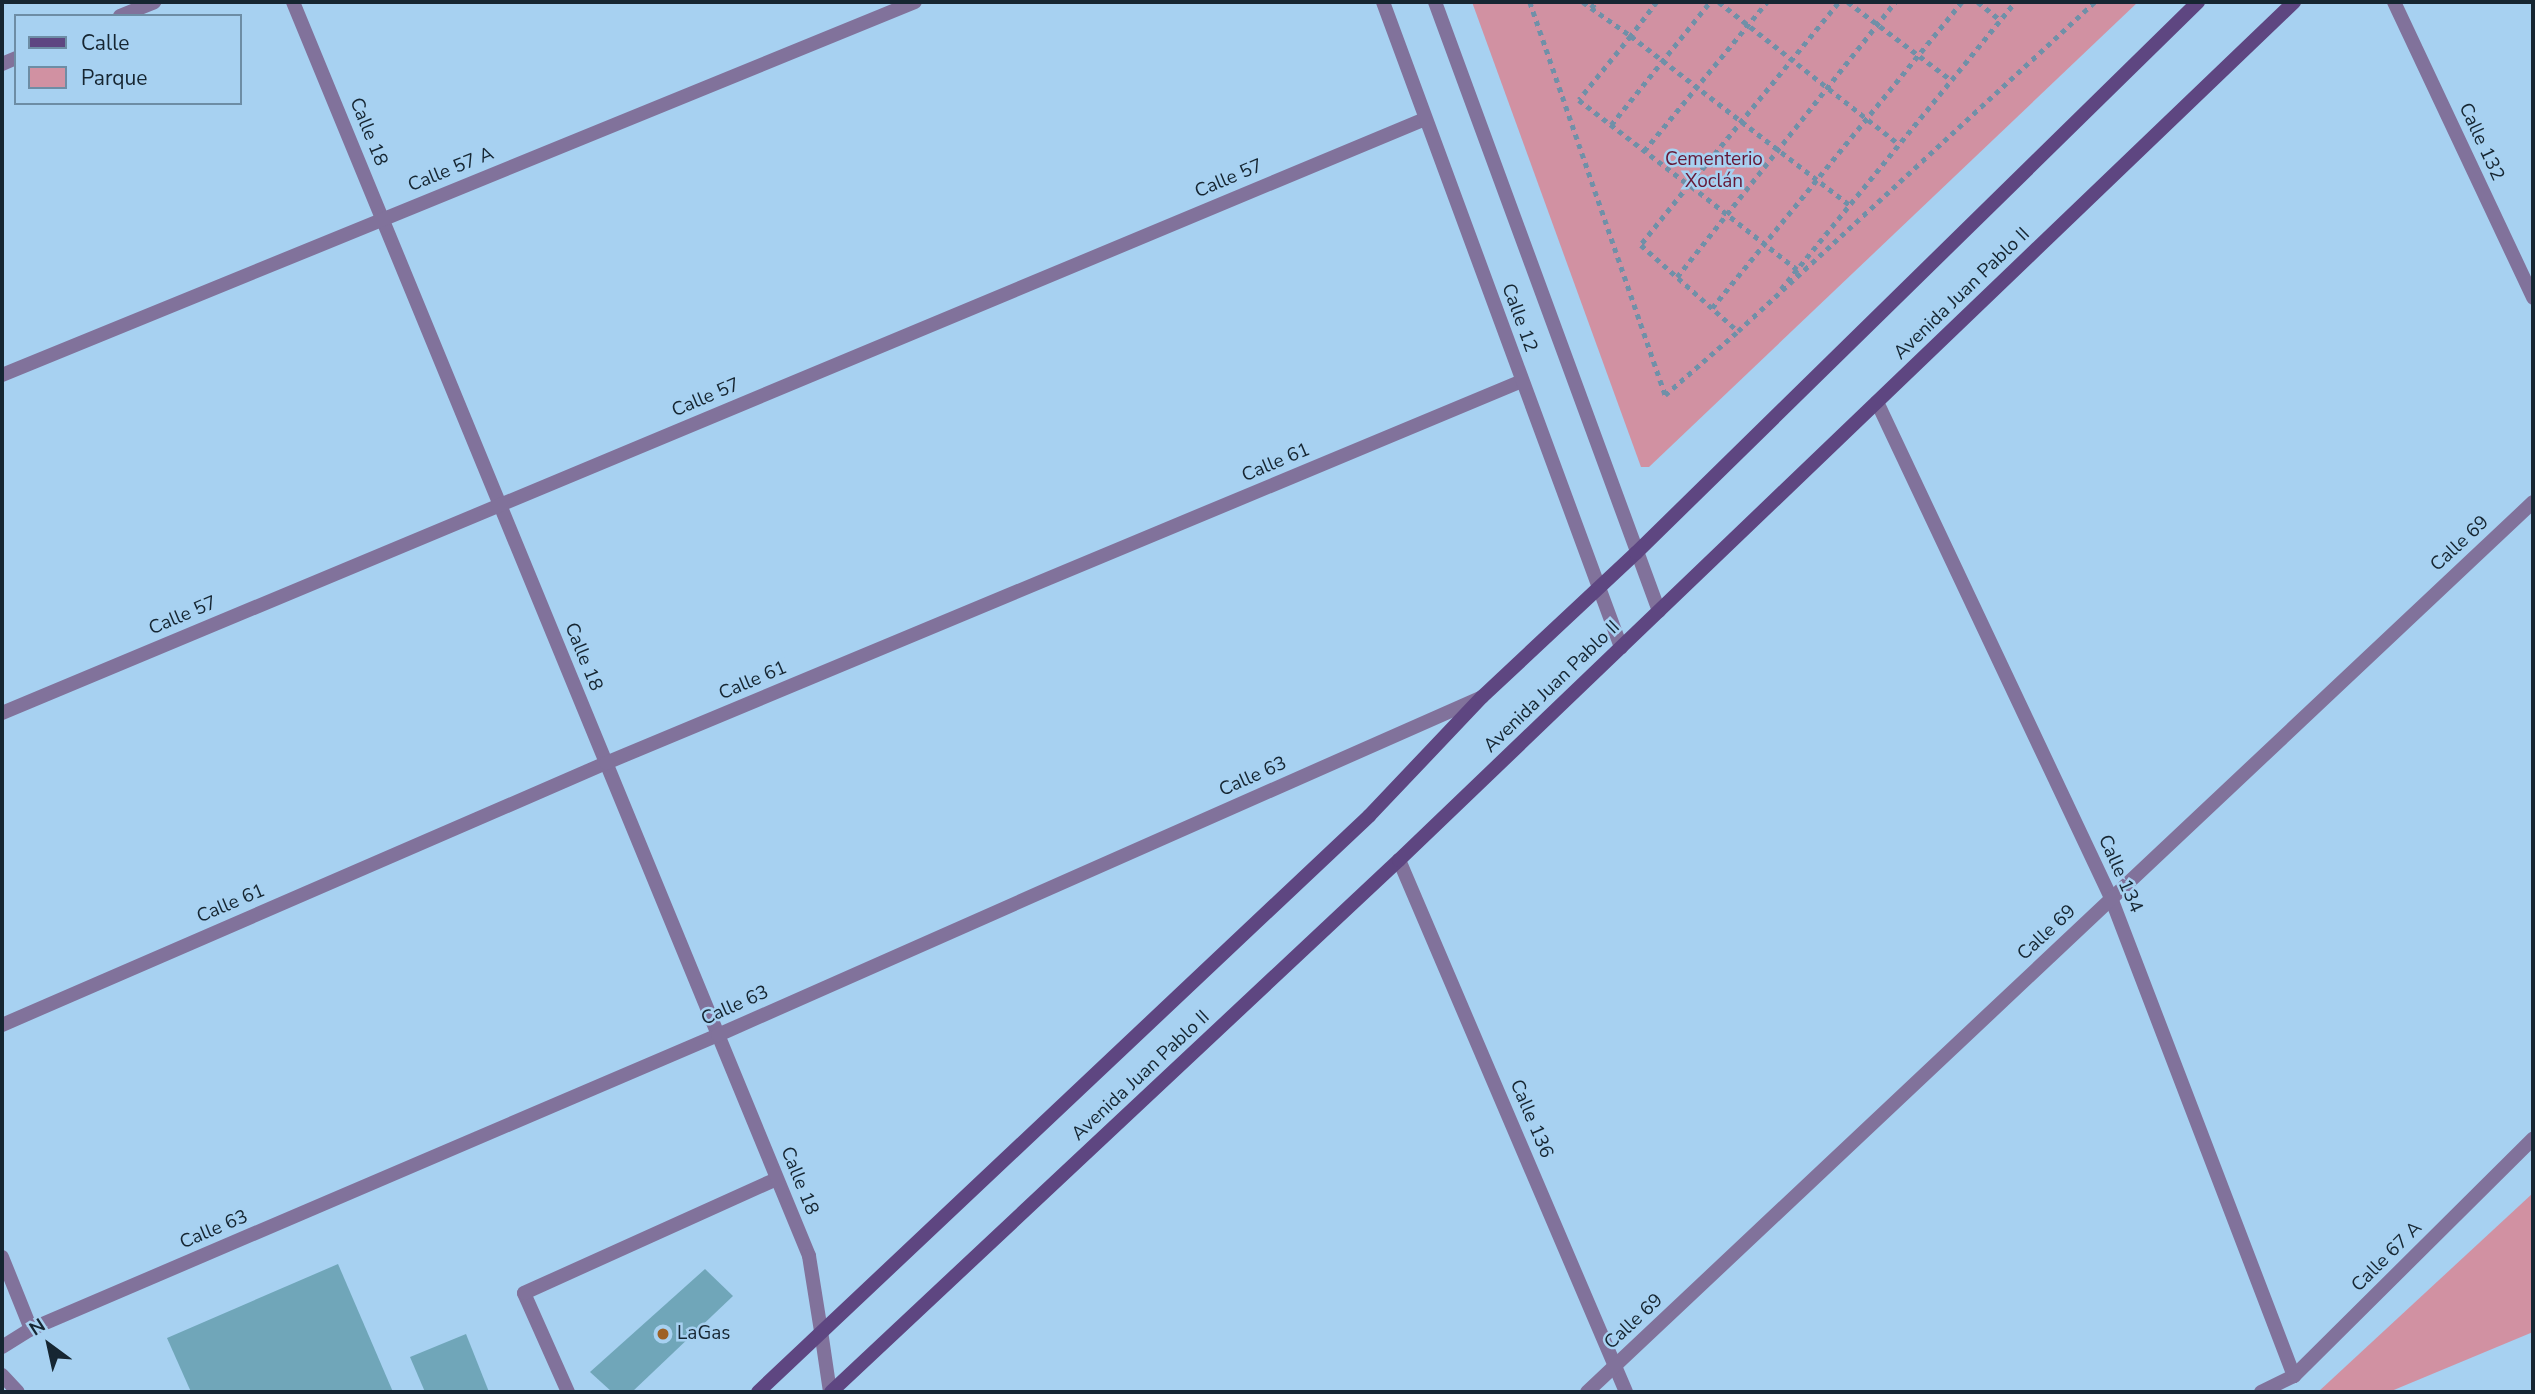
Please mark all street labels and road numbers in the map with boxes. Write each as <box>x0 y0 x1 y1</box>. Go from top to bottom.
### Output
street label: Calle 18 <box>344 95 392 169</box>
street label: Calle 132 <box>2453 100 2509 184</box>
street label: Calle 57 A <box>405 143 497 197</box>
street label: Calle 57 <box>1192 155 1266 203</box>
street label: Avenida Juan Pablo II <box>1889 223 2035 365</box>
street label: Calle 12 <box>1496 281 1542 355</box>
street label: Calle 57 <box>669 374 743 422</box>
street label: Calle 61 <box>1239 439 1313 487</box>
street label: Calle 69 <box>2426 511 2494 577</box>
street label: Calle 57 <box>146 592 220 640</box>
street label: Avenida Juan Pablo II <box>1479 616 1625 758</box>
street label: Calle 18 <box>559 620 607 694</box>
street label: Calle 61 <box>716 657 790 705</box>
street label: Calle 63 <box>1216 752 1290 802</box>
street label: Calle 134 <box>2093 832 2147 916</box>
street label: Calle 61 <box>194 880 268 928</box>
street label: Calle 69 <box>2013 900 2081 966</box>
street label: Calle 63 <box>698 981 772 1031</box>
street label: Avenida Juan Pablo II <box>1067 1006 1215 1146</box>
street label: Calle 136 <box>1504 1076 1558 1162</box>
street label: Calle 18 <box>775 1144 823 1218</box>
street label: Calle 63 <box>177 1206 251 1254</box>
street label: Calle 67 A <box>2347 1217 2427 1297</box>
street label: Calle 69 <box>1600 1289 1668 1355</box>

